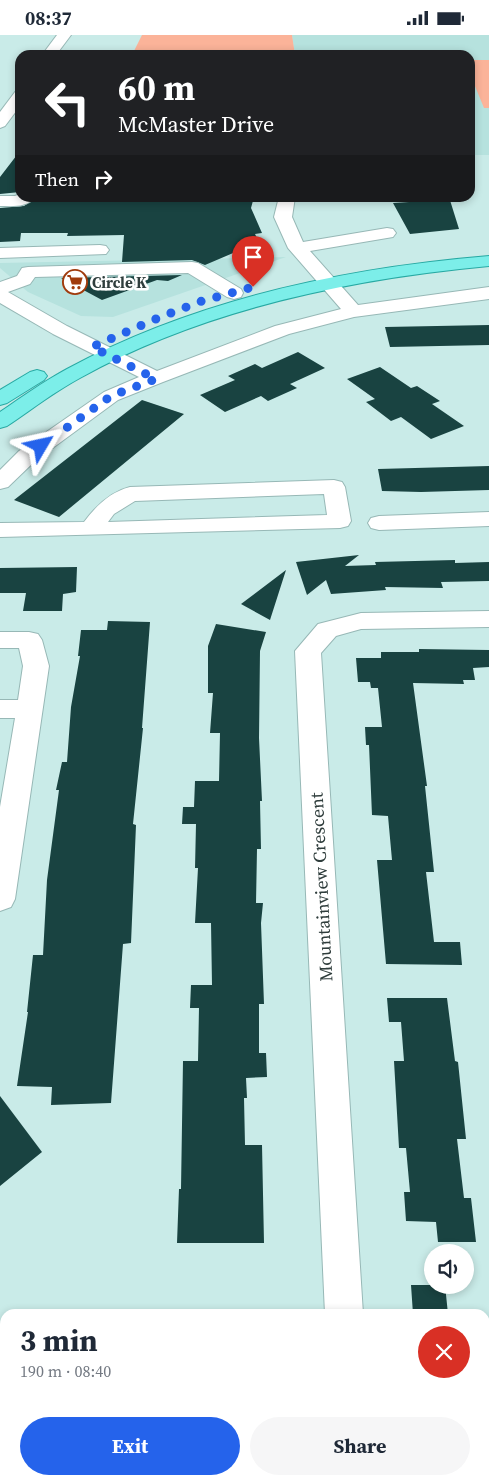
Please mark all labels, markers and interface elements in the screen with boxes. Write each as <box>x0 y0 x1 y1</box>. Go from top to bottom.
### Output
text: 08:37 <box>25 5 72 31</box>
text: 60 m <box>118 64 195 112</box>
icon: left <box>35 70 100 135</box>
text: McMaster Drive <box>118 109 274 139</box>
icon: right <box>89 165 117 193</box>
text: Then <box>35 166 79 192</box>
pin <box>232 236 274 287</box>
icon: arrive <box>239 243 267 271</box>
supermarket icon: Circle K <box>62 269 88 295</box>
place label: Circle K <box>92 272 147 293</box>
position arrow <box>14 419 66 471</box>
street label: Mountainview Crescent <box>304 792 338 982</box>
map controls <box>424 1244 474 1294</box>
button: sound <box>424 1244 474 1294</box>
text: 3 min <box>20 1320 98 1361</box>
button: close <box>418 1326 470 1378</box>
text: 190 m · 08:40 <box>20 1360 111 1382</box>
button: Exit <box>20 1417 240 1475</box>
button: Share <box>250 1417 470 1475</box>

